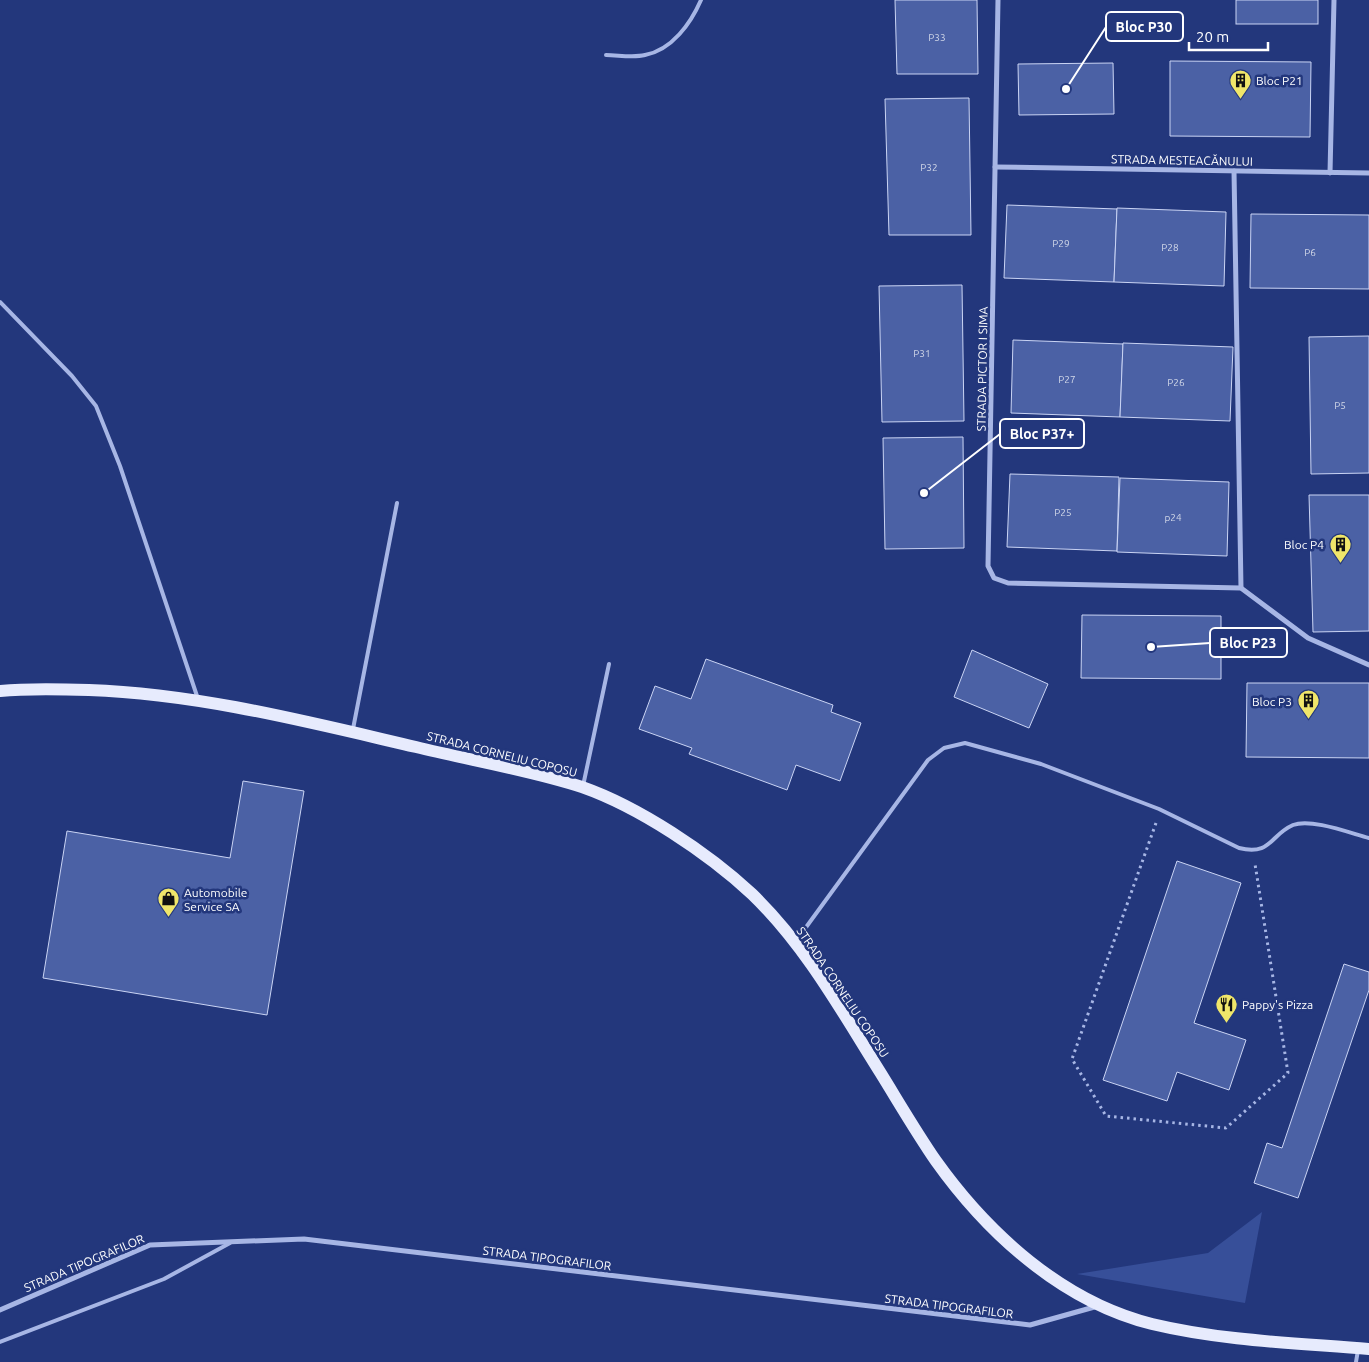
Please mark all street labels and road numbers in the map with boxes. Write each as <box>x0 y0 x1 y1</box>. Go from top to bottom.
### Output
street label: STRADA MESTEACĂNULUI <box>1111 152 1253 168</box>
street label: STRADA PICTOR I SIMA <box>974 306 990 431</box>
street label: STRADA CORNELIU COPOSU <box>426 729 578 779</box>
street label: STRADA CORNELIU COPOSU <box>794 924 892 1060</box>
street label: STRADA TIPOGRAFILOR <box>22 1232 146 1294</box>
street label: STRADA TIPOGRAFILOR <box>482 1244 612 1272</box>
street label: STRADA TIPOGRAFILOR <box>884 1292 1014 1320</box>

